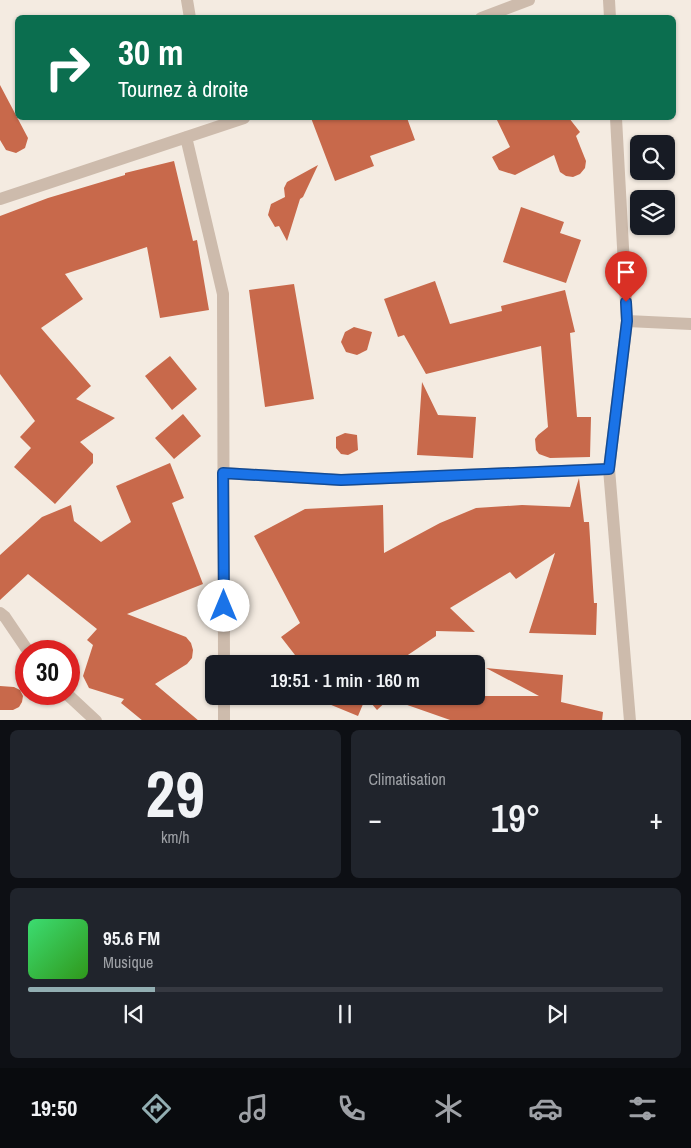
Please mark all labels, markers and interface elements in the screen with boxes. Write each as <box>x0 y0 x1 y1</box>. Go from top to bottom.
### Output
text: 30 m <box>118 29 183 76</box>
icon: right <box>35 35 100 100</box>
text: Tournez à droite <box>118 74 248 104</box>
map controls <box>630 135 675 235</box>
button: search <box>630 135 675 180</box>
button: layers <box>630 190 675 235</box>
pin <box>605 251 647 302</box>
icon: arrive <box>612 258 640 286</box>
position arrow <box>197 579 249 631</box>
speed limit sign: 30 <box>15 640 80 705</box>
text: 19:51 · 1 min · 160 m <box>270 667 420 693</box>
text: 29 <box>146 750 205 837</box>
text: Climatisation <box>369 768 446 790</box>
text: 19° <box>491 793 541 844</box>
text: − <box>369 800 382 838</box>
text: + <box>650 800 663 838</box>
text: km/h <box>161 826 189 848</box>
text: 95.6 FM <box>103 925 160 951</box>
text: Musique <box>103 951 153 973</box>
icon: previous <box>120 1000 148 1028</box>
icon: pause <box>331 1000 359 1028</box>
icon: next <box>543 1000 571 1028</box>
icon: directions <box>139 1091 174 1126</box>
icon: music <box>236 1091 271 1126</box>
icon: phone <box>334 1091 369 1126</box>
icon: climate <box>431 1091 466 1126</box>
icon: car <box>528 1091 563 1126</box>
icon: filters <box>625 1091 660 1126</box>
text: 19:50 <box>31 1093 77 1123</box>

